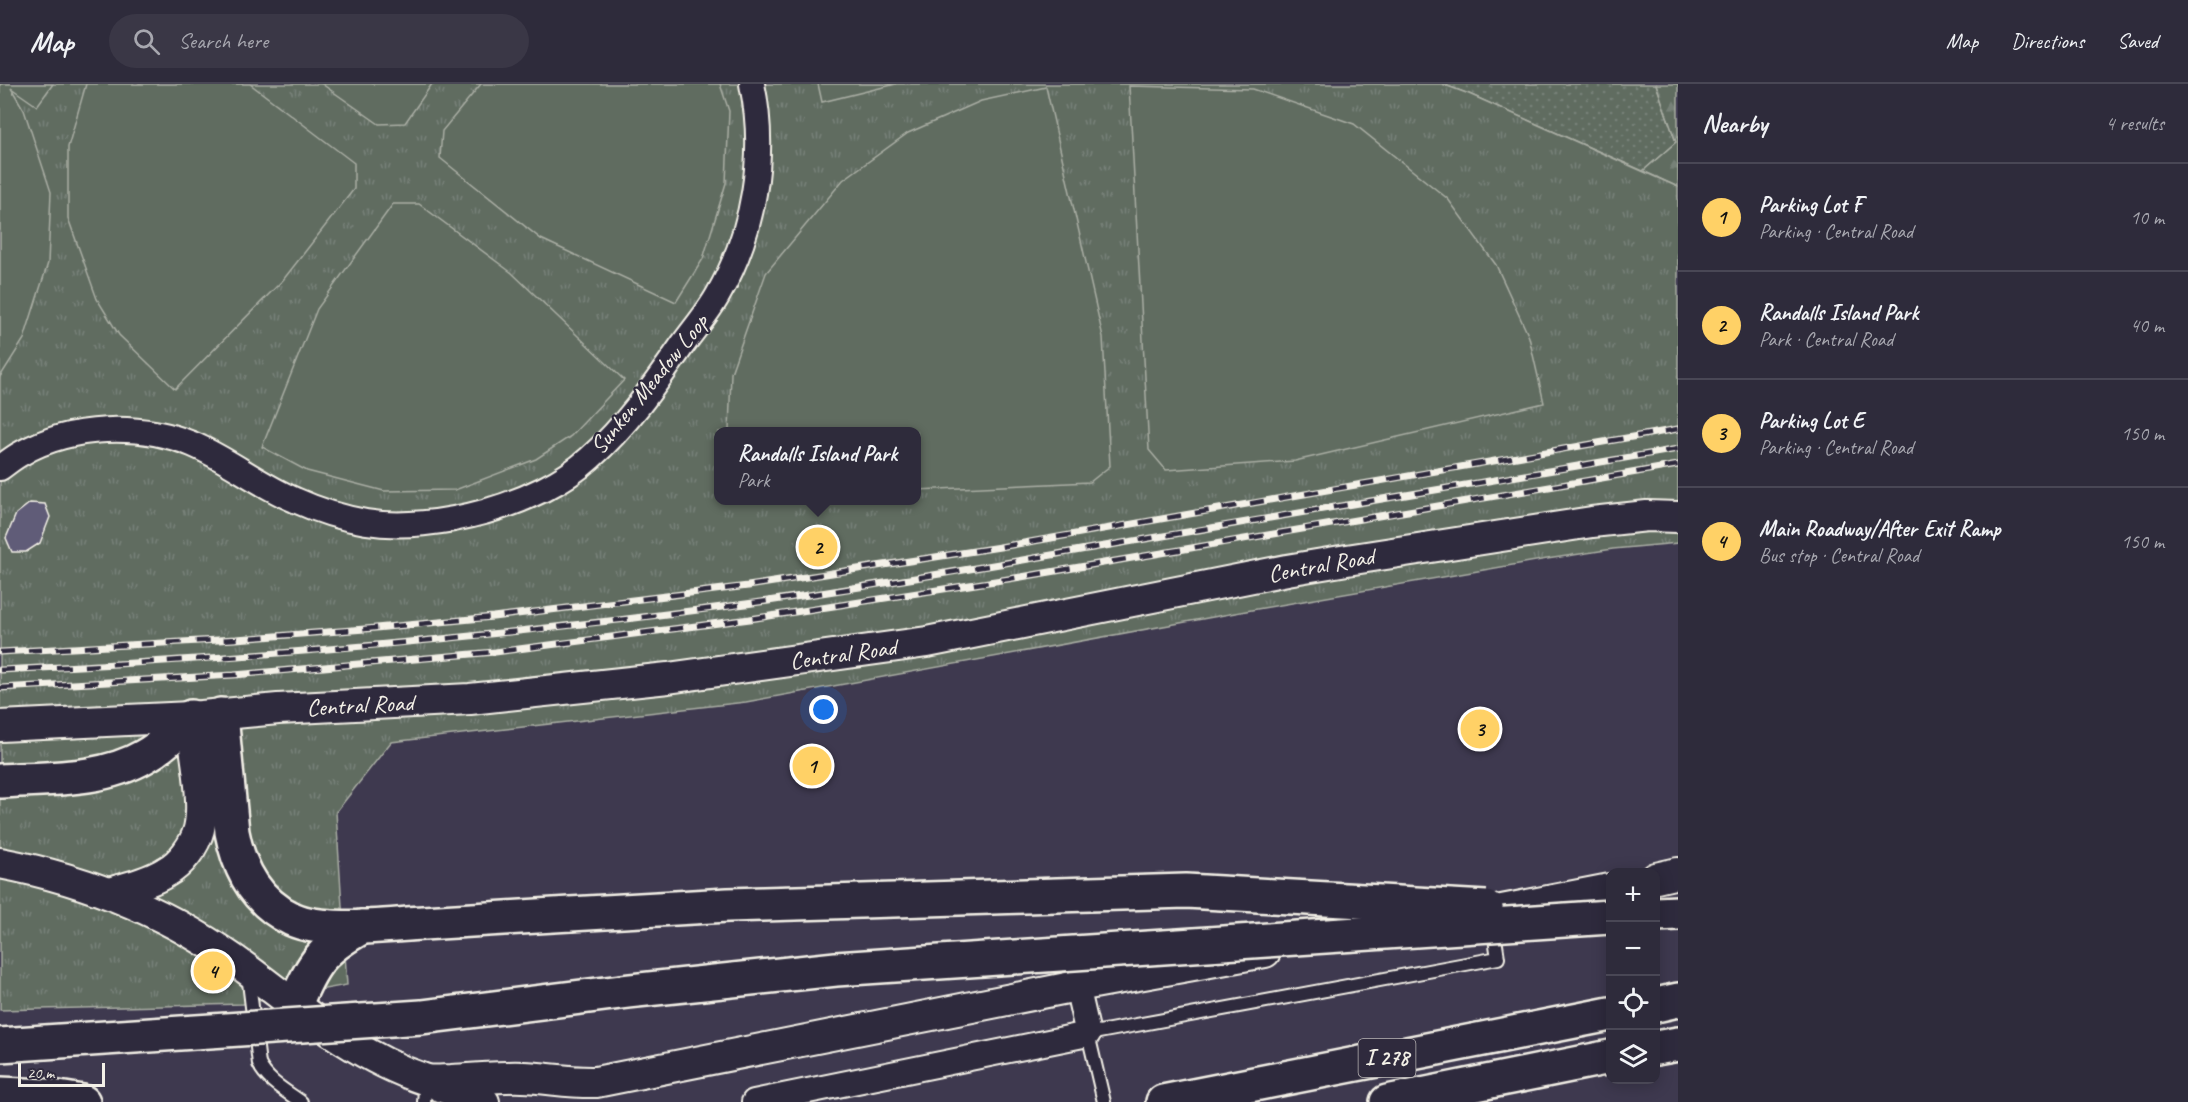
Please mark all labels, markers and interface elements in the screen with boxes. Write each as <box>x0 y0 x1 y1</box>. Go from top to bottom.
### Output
search box <box>109 14 529 68</box>
text: Map <box>30 24 73 59</box>
icon: search <box>130 25 163 58</box>
text: Search here <box>178 27 268 55</box>
text: Map <box>1946 28 1978 54</box>
text: Directions <box>2011 28 2084 54</box>
text: Saved <box>2117 28 2158 54</box>
text: Nearby <box>1702 107 1767 140</box>
text: 4 results <box>2105 111 2164 136</box>
text: Parking Lot F <box>1759 191 1863 219</box>
text: 1 <box>1717 205 1726 230</box>
text: 10 m <box>2130 205 2164 230</box>
text: Parking · Central Road <box>1759 219 1913 244</box>
text: Randalls Island Park <box>1759 299 1918 327</box>
street label: Sunken Meadow Loop <box>583 306 716 460</box>
text: 2 <box>1717 313 1726 338</box>
text: 40 m <box>2130 313 2164 338</box>
text: Park · Central Road <box>1759 327 1893 352</box>
text: Parking Lot E <box>1759 407 1864 435</box>
text: 3 <box>1717 421 1726 446</box>
text: 150 m <box>2121 421 2164 446</box>
popup <box>714 427 921 505</box>
text: Parking · Central Road <box>1759 435 1913 460</box>
text: Randalls Island Park <box>738 440 897 468</box>
text: Park <box>738 468 770 493</box>
text: Main Roadway/After Exit Ramp <box>1759 515 2000 543</box>
pin: 2 <box>798 524 838 570</box>
text: 4 <box>1717 529 1726 554</box>
text: 150 m <box>2121 529 2164 554</box>
street label: Central Road <box>1266 540 1380 589</box>
text: Bus stop · Central Road <box>1759 543 1919 568</box>
street label: Central Road <box>788 631 902 676</box>
street label: Central Road <box>306 687 418 723</box>
your location <box>809 695 838 724</box>
pin: 3 <box>1460 706 1500 752</box>
pin: 1 <box>792 744 832 788</box>
map controls <box>1606 868 1660 1084</box>
button: + <box>1606 868 1660 922</box>
button: − <box>1606 922 1660 976</box>
pin: 4 <box>194 948 232 994</box>
button: locate <box>1606 976 1660 1030</box>
button: layers <box>1606 1030 1660 1084</box>
road number: I 278 <box>1358 1039 1416 1077</box>
scale bar <box>18 1060 105 1088</box>
text: 20 m <box>27 1063 54 1083</box>

